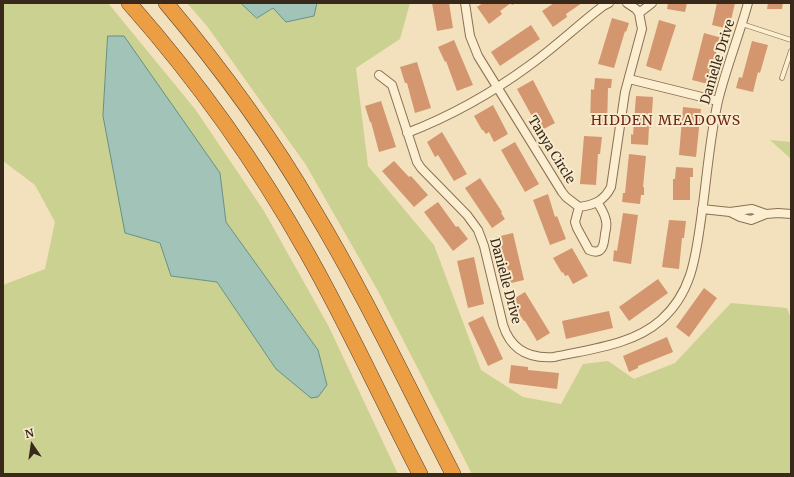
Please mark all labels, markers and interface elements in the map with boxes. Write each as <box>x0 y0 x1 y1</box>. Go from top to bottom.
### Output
street label: Danielle Drive <box>698 18 738 106</box>
street label: Tanya Circle <box>524 113 578 187</box>
district label: HIDDEN MEADOWS <box>591 113 741 129</box>
street label: Danielle Drive <box>486 236 524 326</box>
north arrow <box>12 425 52 465</box>
text: N <box>23 426 35 441</box>

